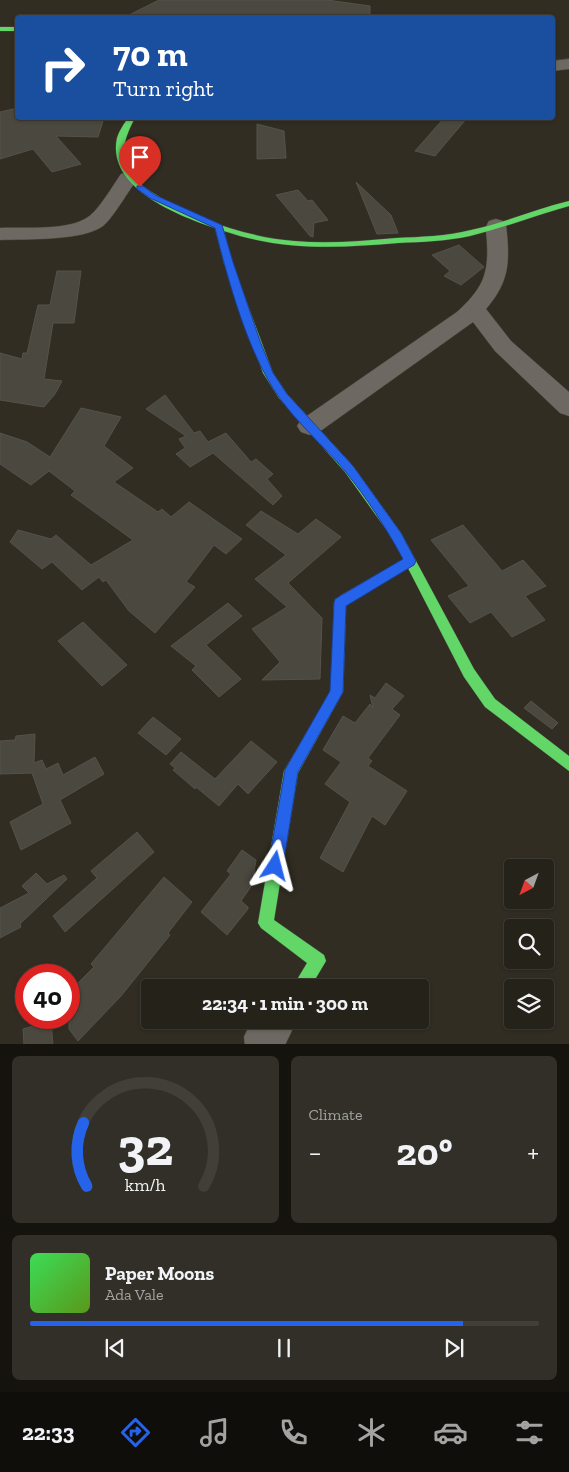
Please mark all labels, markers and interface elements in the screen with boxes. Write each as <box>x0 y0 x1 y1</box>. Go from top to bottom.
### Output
text: 70 m <box>113 33 188 75</box>
icon: right <box>30 35 95 100</box>
text: Turn right <box>113 75 214 102</box>
pin <box>119 136 161 187</box>
icon: arrive <box>126 143 154 171</box>
position arrow <box>248 839 300 891</box>
north arrow <box>504 859 554 909</box>
map controls <box>504 859 554 1029</box>
button: search <box>504 919 554 969</box>
speed limit sign: 40 <box>15 964 80 1029</box>
button: layers <box>504 979 554 1029</box>
text: 22:34 · 1 min · 300 m <box>202 992 368 1015</box>
text: Climate <box>309 1105 363 1124</box>
text: 32 <box>117 1116 173 1178</box>
text: 20° <box>396 1129 452 1175</box>
text: − <box>309 1136 322 1169</box>
text: + <box>527 1136 539 1169</box>
text: km/h <box>125 1174 166 1196</box>
text: Paper Moons <box>105 1262 214 1285</box>
text: Ada Vale <box>105 1285 164 1304</box>
icon: previous <box>101 1334 129 1362</box>
icon: pause <box>270 1334 298 1362</box>
icon: next <box>440 1334 468 1362</box>
icon: directions <box>118 1415 153 1450</box>
icon: music <box>197 1415 232 1450</box>
icon: phone <box>276 1415 311 1450</box>
icon: climate <box>354 1415 389 1450</box>
icon: car <box>433 1415 468 1450</box>
icon: filters <box>512 1415 547 1450</box>
text: 22:33 <box>22 1419 74 1446</box>

